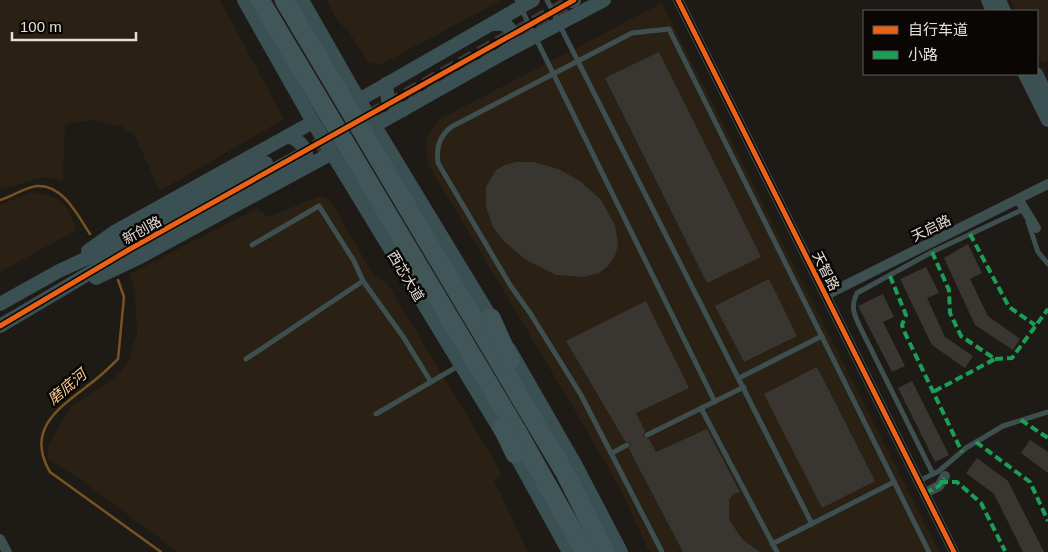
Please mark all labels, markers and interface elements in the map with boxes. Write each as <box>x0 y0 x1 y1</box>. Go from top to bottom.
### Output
scale bar <box>12 10 136 42</box>
legend <box>863 10 1038 75</box>
text: 100 m <box>20 18 62 35</box>
text: 自行车道 <box>908 21 968 38</box>
text: 小路 <box>908 46 938 63</box>
street label: 天启路 <box>909 212 953 244</box>
street label: 新创路 <box>120 213 164 247</box>
street label: 西芯大道 <box>385 248 427 304</box>
street label: 天智路 <box>809 249 843 293</box>
water label: 磨底河 <box>44 364 92 408</box>

